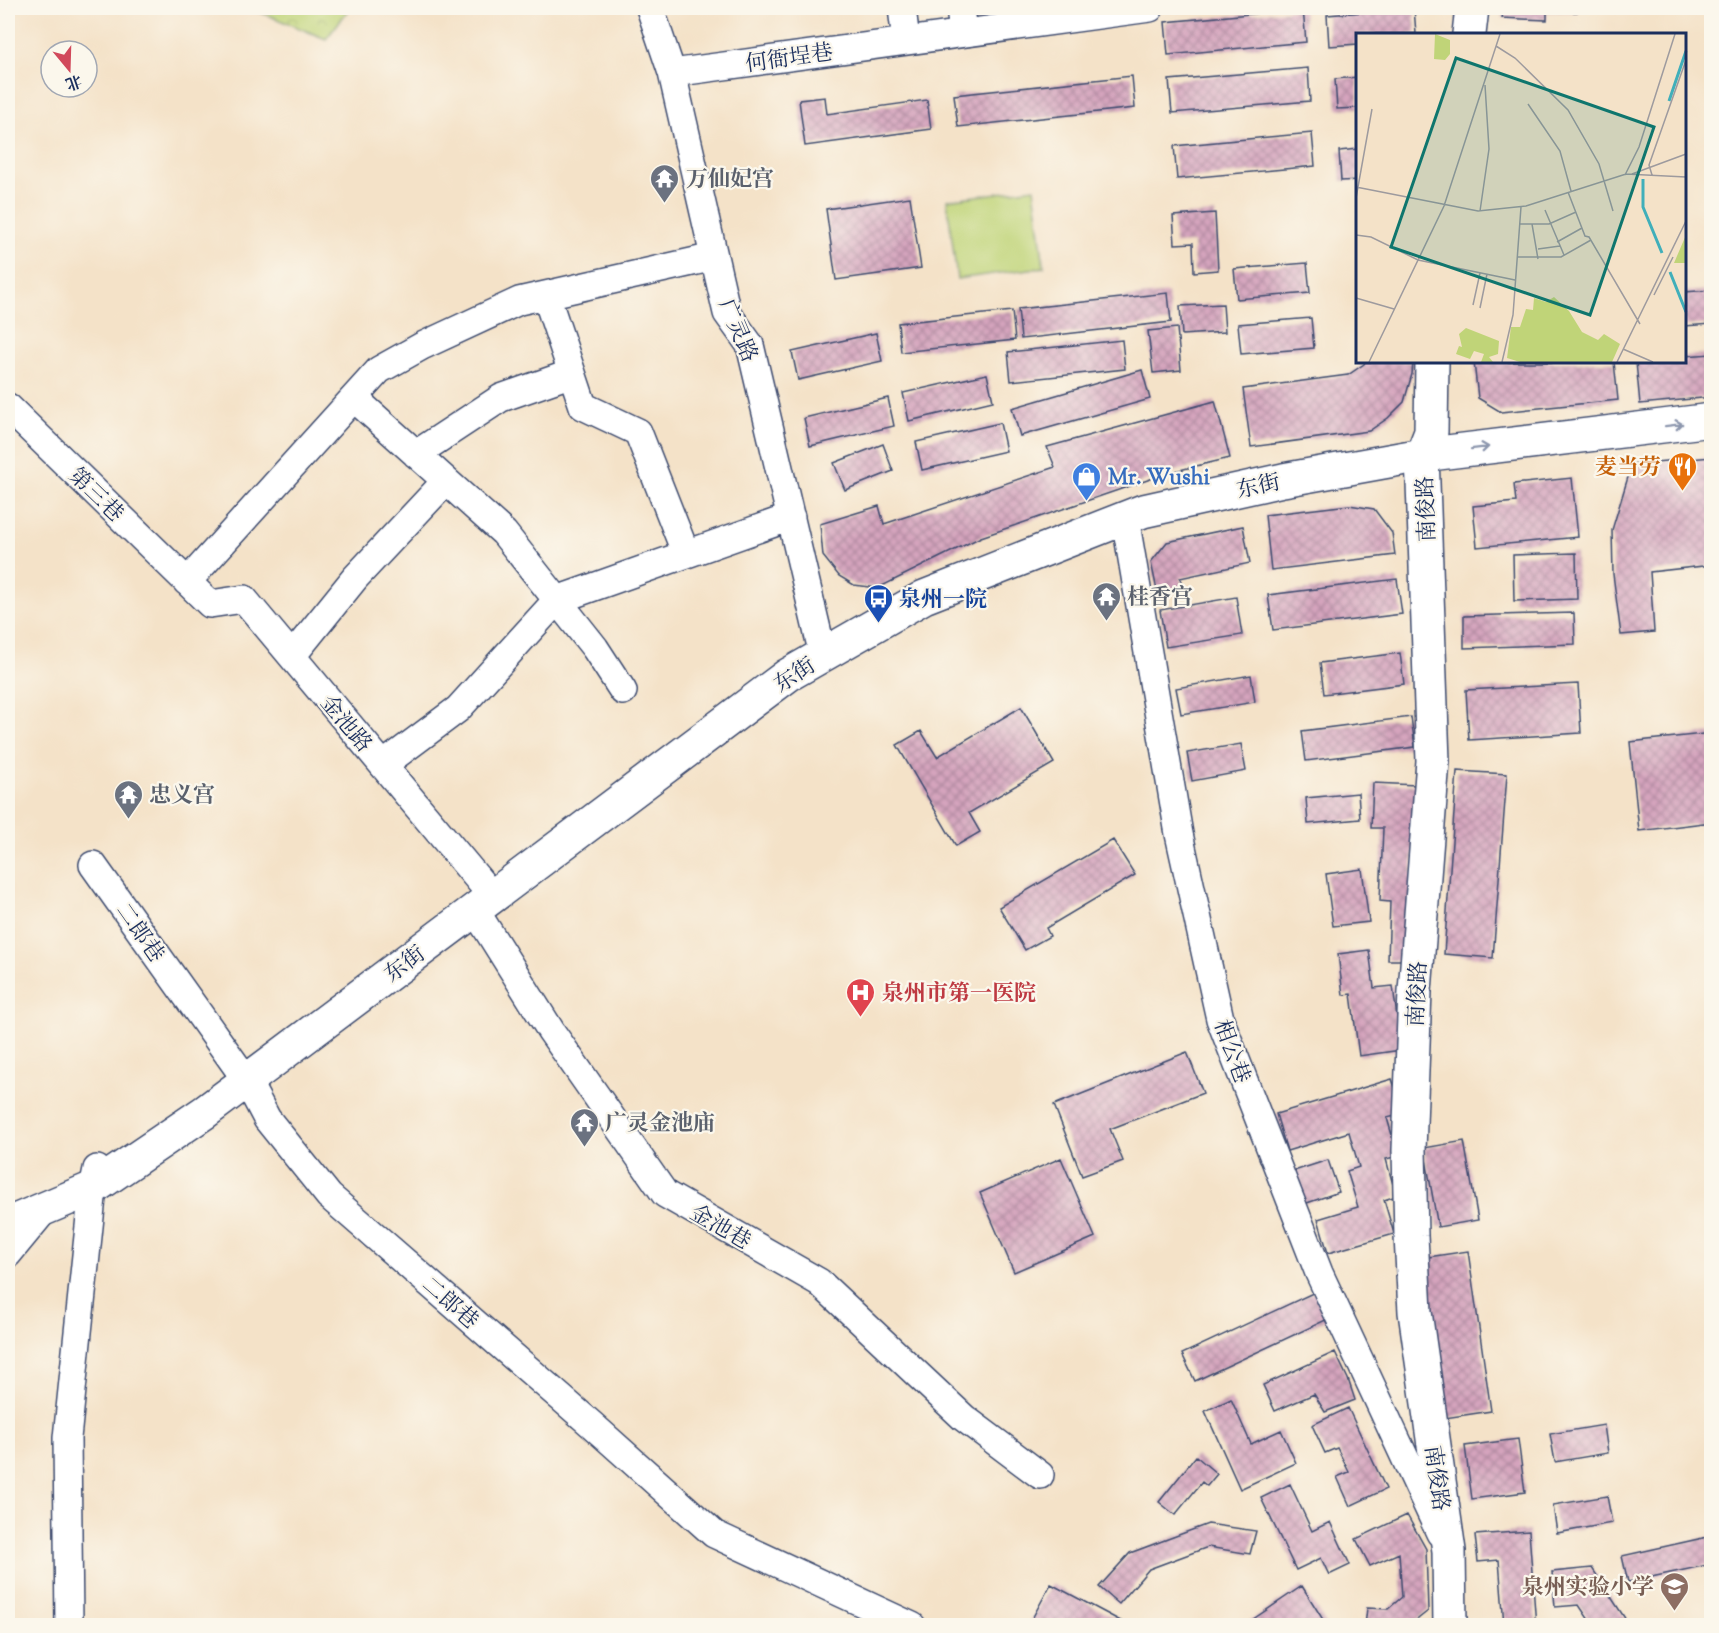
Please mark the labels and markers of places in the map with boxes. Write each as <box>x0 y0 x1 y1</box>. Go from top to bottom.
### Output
temple icon: 万仙妃宫 <box>649 162 681 204</box>
place label: 万仙妃宫 <box>686 165 774 197</box>
restaurant icon: 麦当劳 <box>1666 450 1698 492</box>
place label: 麦当劳 <box>1595 453 1661 485</box>
shop icon: Mr. Wushi <box>1071 460 1103 502</box>
place label: Mr. Wushi <box>1108 463 1211 495</box>
temple icon: 桂香宫 <box>1090 580 1122 622</box>
bus stop icon: 泉州一院 <box>862 582 894 624</box>
place label: 桂香宫 <box>1127 583 1193 615</box>
place label: 泉州一院 <box>899 585 987 617</box>
temple icon: 忠义宫 <box>112 778 144 820</box>
place label: 忠义宫 <box>149 781 215 813</box>
hospital icon: 泉州市第一医院 <box>845 976 877 1018</box>
place label: 泉州市第一医院 <box>882 979 1036 1011</box>
temple icon: 广灵金池庙 <box>568 1106 600 1148</box>
place label: 广灵金池庙 <box>605 1109 715 1141</box>
school or university icon: 泉州实验小学 <box>1659 1570 1691 1612</box>
place label: 泉州实验小学 <box>1522 1573 1654 1605</box>

